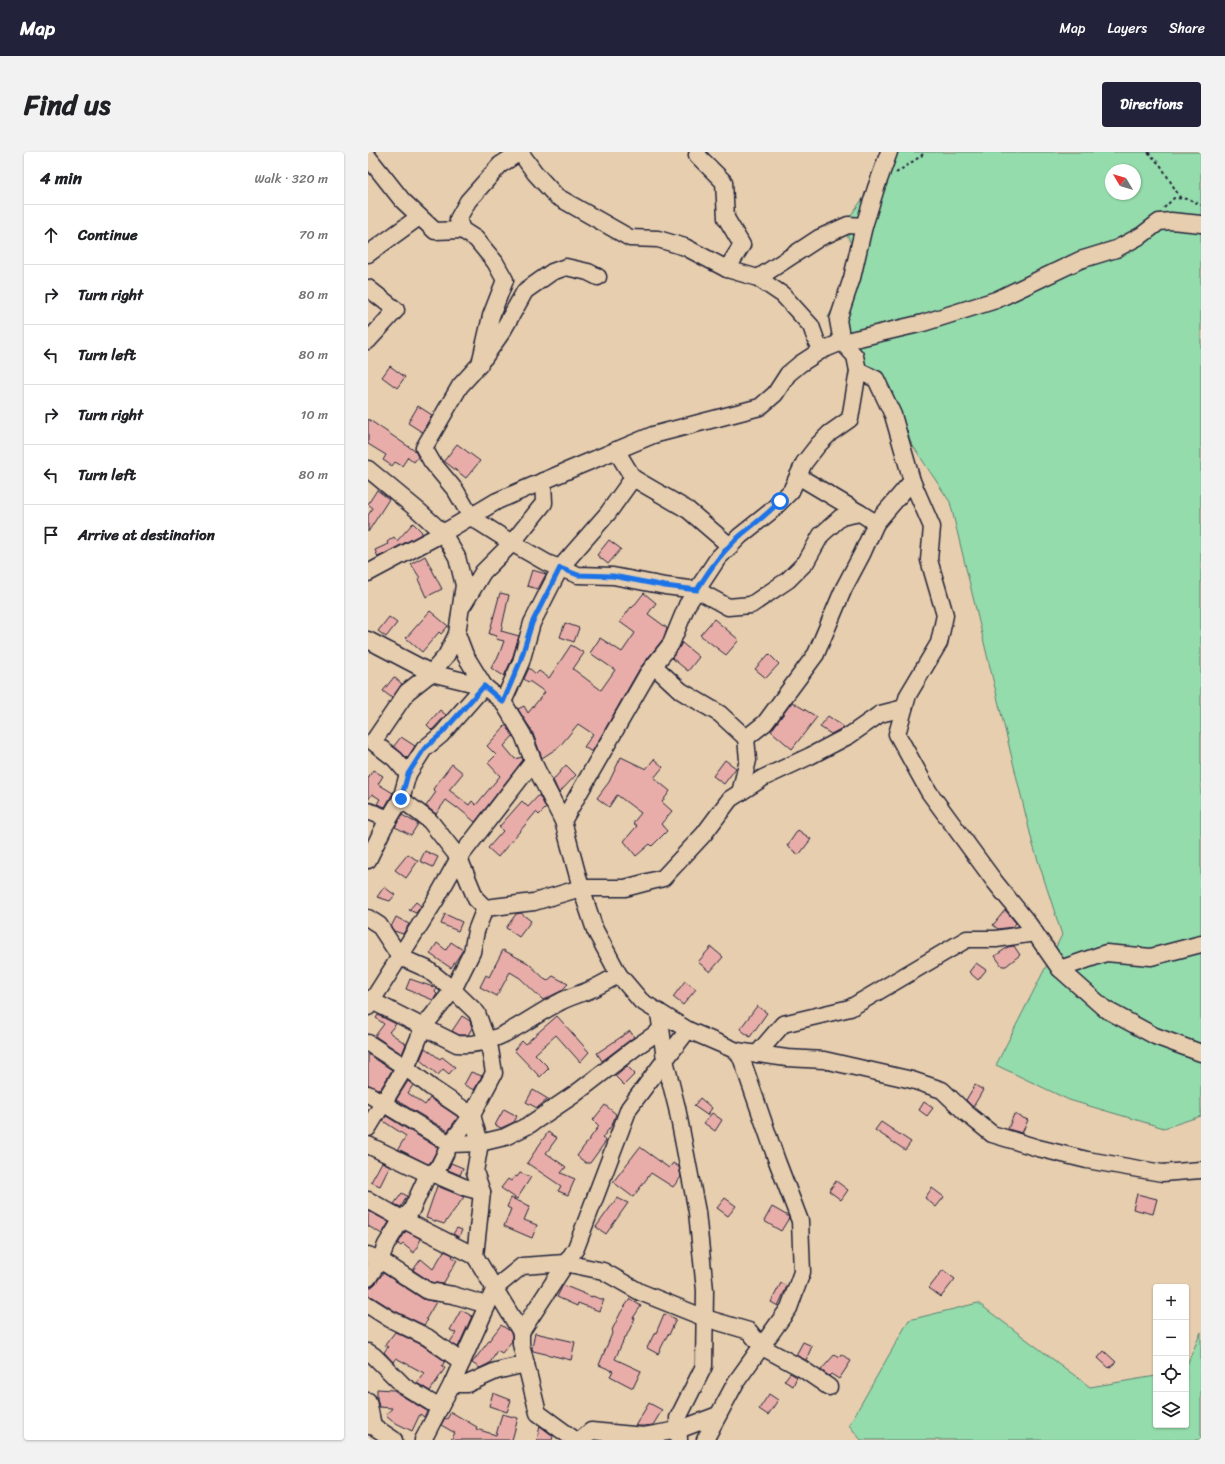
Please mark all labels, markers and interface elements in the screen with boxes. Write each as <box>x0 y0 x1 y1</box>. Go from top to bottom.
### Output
text: Map <box>20 12 55 45</box>
text: Map <box>1060 16 1085 41</box>
text: Layers <box>1107 16 1147 41</box>
text: Share <box>1169 16 1205 41</box>
text: Find us <box>24 80 111 129</box>
button: Directions <box>1102 82 1201 127</box>
text: 4 min <box>40 163 82 193</box>
north arrow <box>1105 164 1141 200</box>
text: Walk · 320 m <box>254 167 328 190</box>
text: Continue <box>78 222 138 248</box>
text: 70 m <box>299 223 328 246</box>
icon: ahead <box>40 224 62 246</box>
text: Turn right <box>78 282 143 308</box>
text: 80 m <box>299 283 328 306</box>
icon: right <box>40 284 62 306</box>
text: Turn left <box>78 342 136 368</box>
text: 80 m <box>299 343 328 366</box>
icon: left <box>40 344 62 366</box>
text: Turn right <box>78 402 143 428</box>
text: 10 m <box>301 403 328 426</box>
icon: right <box>40 404 62 426</box>
text: Turn left <box>78 462 136 488</box>
text: 80 m <box>299 463 328 486</box>
icon: left <box>40 464 62 486</box>
route start <box>771 492 789 510</box>
text: Arrive at destination <box>78 522 215 548</box>
icon: arrive <box>40 524 62 546</box>
route end <box>392 790 410 808</box>
map controls <box>1153 1284 1189 1428</box>
button: + <box>1153 1284 1189 1320</box>
button: − <box>1153 1320 1189 1356</box>
button: locate <box>1153 1356 1189 1392</box>
button: layers <box>1153 1392 1189 1428</box>

